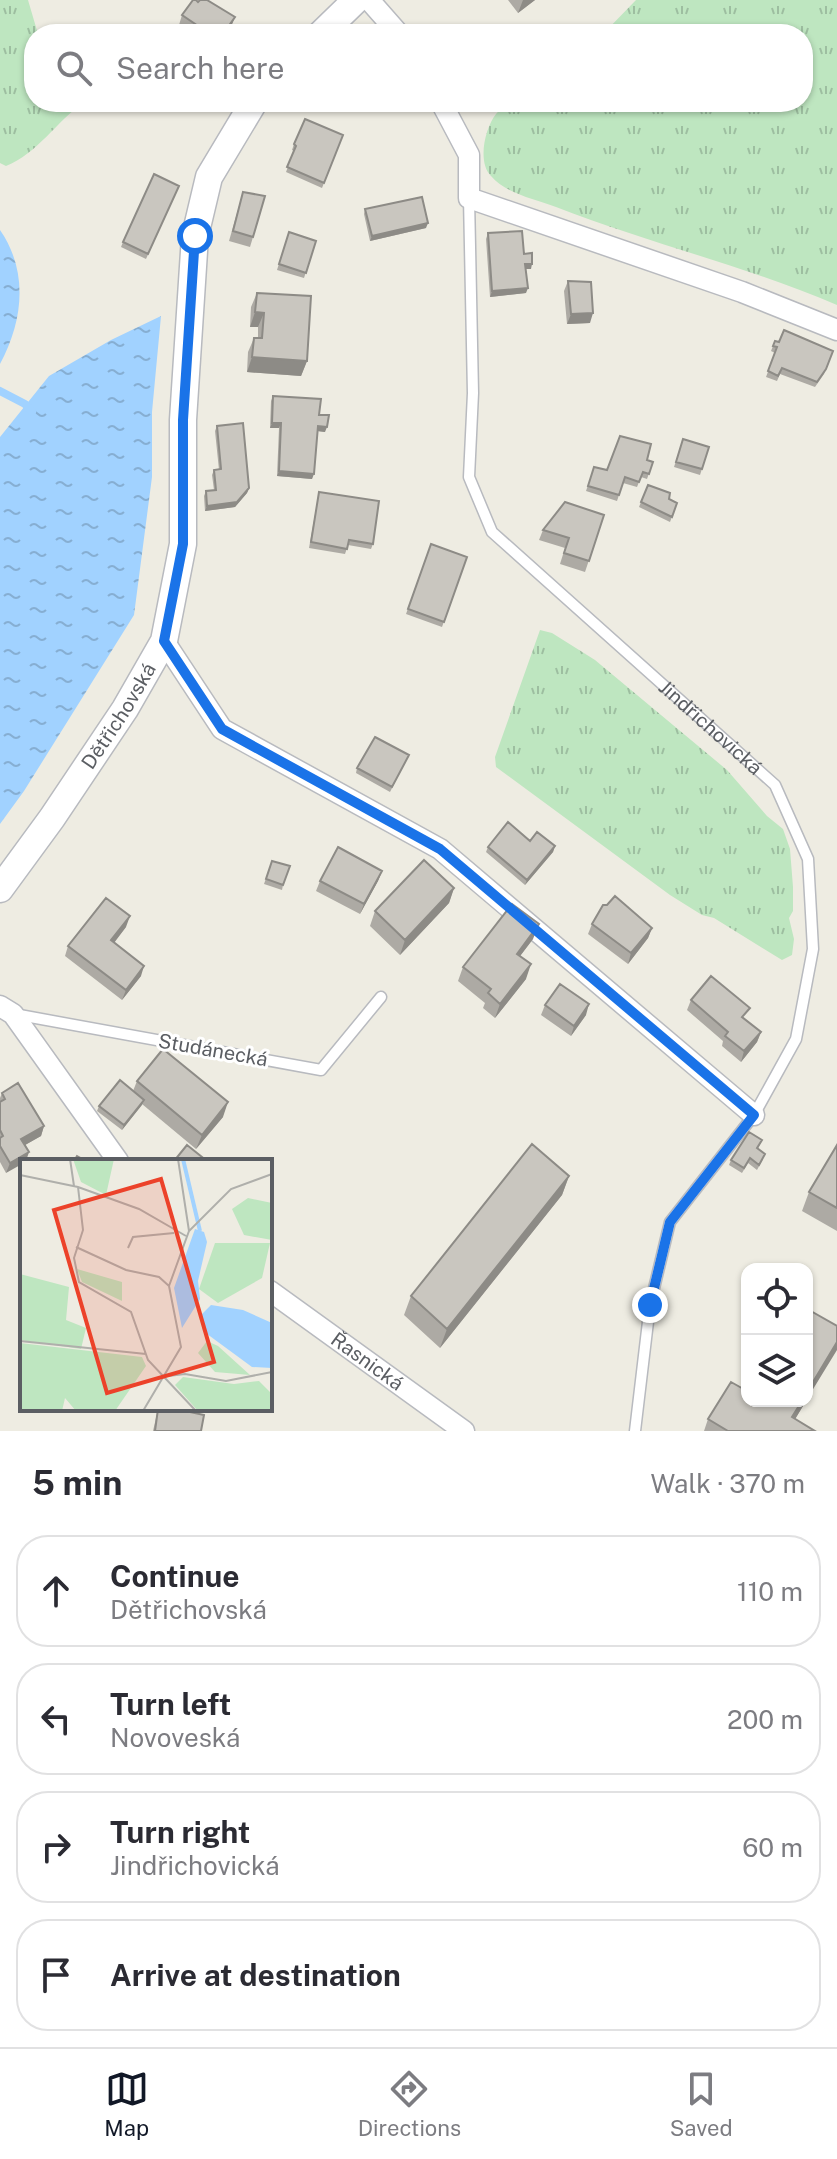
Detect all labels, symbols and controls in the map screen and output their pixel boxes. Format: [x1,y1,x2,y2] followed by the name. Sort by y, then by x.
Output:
[24,24,813,112] search box
[52,46,96,90] icon: search
[116,50,284,86] text: Search here
[177,218,213,254] route start
[76,659,161,773] street label: Dětřichovská
[654,675,767,780] street label: Jindřichovická
[156,1029,270,1071] street label: Studánecká
[20,1159,272,1411] inset map
[741,1263,813,1407] map controls
[741,1263,813,1335] button: locate
[632,1287,668,1323] route end
[326,1327,408,1395] street label: Řasnická
[741,1335,813,1407] button: layers
[32,1463,122,1503] text: 5 min
[650,1468,805,1499] text: Walk · 370 m
[110,1558,240,1594] text: Continue
[34,1569,78,1613] icon: ahead
[737,1576,803,1607] text: 110 m
[110,1594,267,1625] text: Dětřichovská
[110,1686,231,1722] text: Turn left
[34,1697,78,1741] icon: left
[727,1704,803,1735] text: 200 m
[110,1722,240,1753] text: Novoveská
[110,1814,250,1850] text: Turn right
[34,1825,78,1869] icon: right
[742,1832,803,1863] text: 60 m
[110,1850,280,1881] text: Jindřichovická
[34,1953,78,1997] icon: arrive
[110,1957,401,1993] text: Arrive at destination
[104,2067,149,2141] tab: Map
[358,2067,461,2141] tab: Directions
[670,2067,733,2141] tab: Saved

